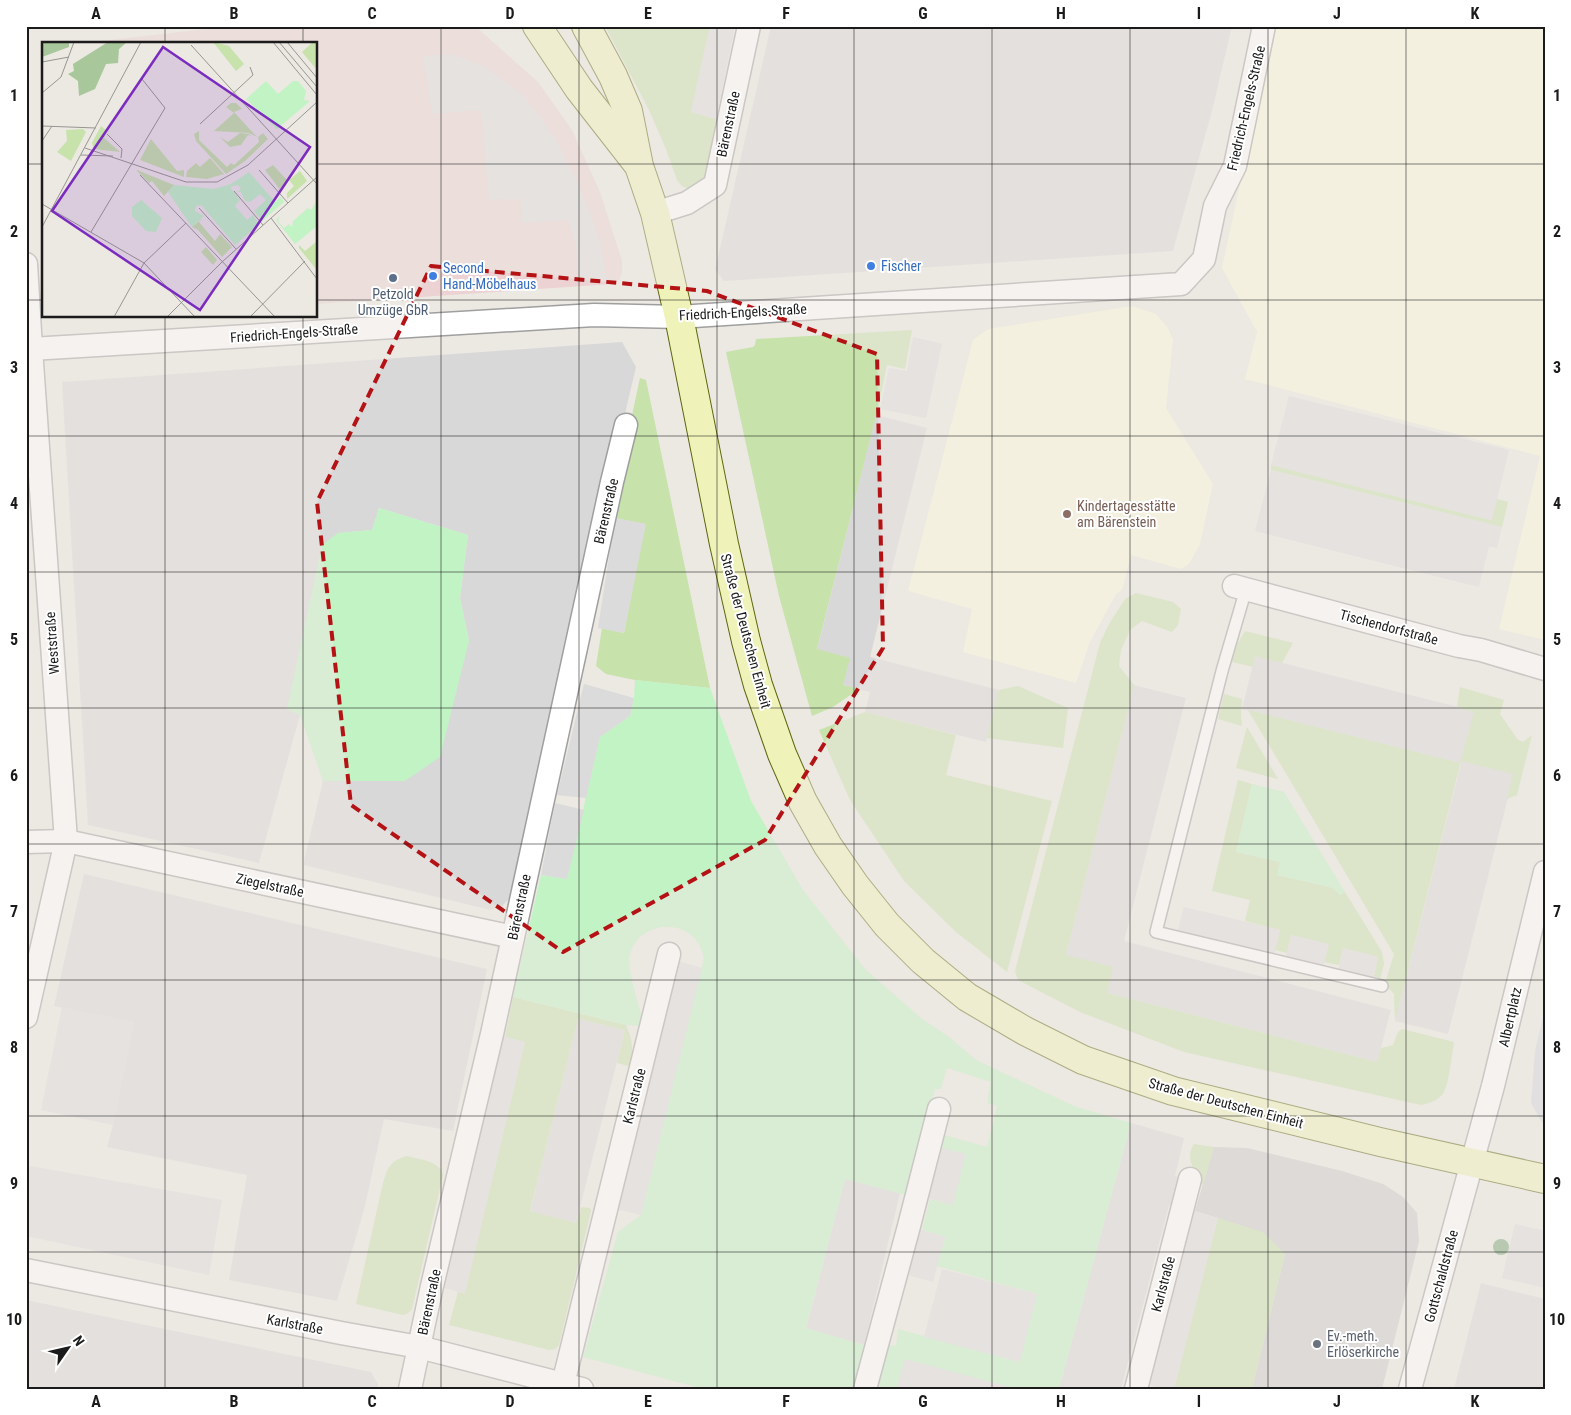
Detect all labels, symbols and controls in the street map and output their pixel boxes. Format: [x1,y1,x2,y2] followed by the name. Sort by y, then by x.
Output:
[91,4,101,23] text: A
[230,4,239,23] text: B
[367,4,377,23] text: C
[505,4,515,23] text: D
[644,4,652,23] text: E
[782,4,790,23] text: F
[918,4,928,23] text: G
[1056,4,1066,23] text: H
[1197,4,1201,23] text: I
[1333,4,1341,23] text: J
[1471,4,1480,23] text: K
[42,42,318,318] inset map
[1224,43,1268,172] street label: Friedrich-Engels-Straße
[10,86,18,105] text: 1
[1553,86,1561,105] text: 1
[713,89,743,158] street label: Bärenstraße
[10,222,18,241] text: 2
[1553,222,1561,241] text: 2
[881,258,921,274] place label: Fischer
[443,260,537,292] place label: Second Hand-Möbelhaus
[865,260,877,272] marker: Fischer
[427,270,439,282] marker: Second Hand-Möbelhaus
[387,272,399,284] marker: Petzold Umzüge GbR
[358,286,429,318] place label: Petzold Umzüge GbR
[679,301,808,323] street label: Friedrich-Engels-Straße
[230,321,359,345] street label: Friedrich-Engels-Straße
[10,358,18,377] text: 3
[1553,358,1561,377] text: 3
[591,476,621,545] street label: Bärenstraße
[10,494,18,513] text: 4
[1553,494,1561,513] text: 4
[1077,498,1176,530] place label: Kindertagesstätte am Bärenstein
[1061,508,1073,520] marker: Kindertagesstätte am Bärenstein
[718,552,774,710] street label: Straße der Deutschen Einheit
[1338,606,1440,648] street label: Tischendorfstraße
[42,611,62,675] street label: Weststraße
[10,630,18,649] text: 5
[1553,630,1561,649] text: 5
[10,766,18,785] text: 6
[1553,766,1561,785] text: 6
[235,870,306,900] street label: Ziegelstraße
[504,872,534,941] street label: Bärenstraße
[10,902,18,921] text: 7
[1553,902,1561,921] text: 7
[1495,986,1525,1048] street label: Albertplatz
[10,1038,18,1057] text: 8
[1553,1038,1561,1057] text: 8
[619,1066,649,1126] street label: Karlstraße
[1147,1075,1305,1131] street label: Straße der Deutschen Einheit
[10,1174,18,1193] text: 9
[1553,1174,1561,1193] text: 9
[1421,1228,1461,1324] street label: Gottschaldstraße
[1148,1254,1178,1314] street label: Karlstraße
[414,1267,444,1336] street label: Bärenstraße
[6,1310,22,1329] text: 10
[1549,1310,1565,1329] text: 10
[266,1311,325,1337] street label: Karlstraße
[42,1322,92,1372] north arrow
[1327,1328,1400,1360] place label: Ev.-meth. Erlöserkirche
[70,1333,88,1349] text: N
[1311,1338,1323,1350] marker: Ev.-meth. Erlöserkirche
[91,1392,101,1411] text: A
[230,1392,239,1411] text: B
[367,1392,377,1411] text: C
[505,1392,515,1411] text: D
[644,1392,652,1411] text: E
[782,1392,790,1411] text: F
[918,1392,928,1411] text: G
[1056,1392,1066,1411] text: H
[1197,1392,1201,1411] text: I
[1333,1392,1341,1411] text: J
[1471,1392,1480,1411] text: K

